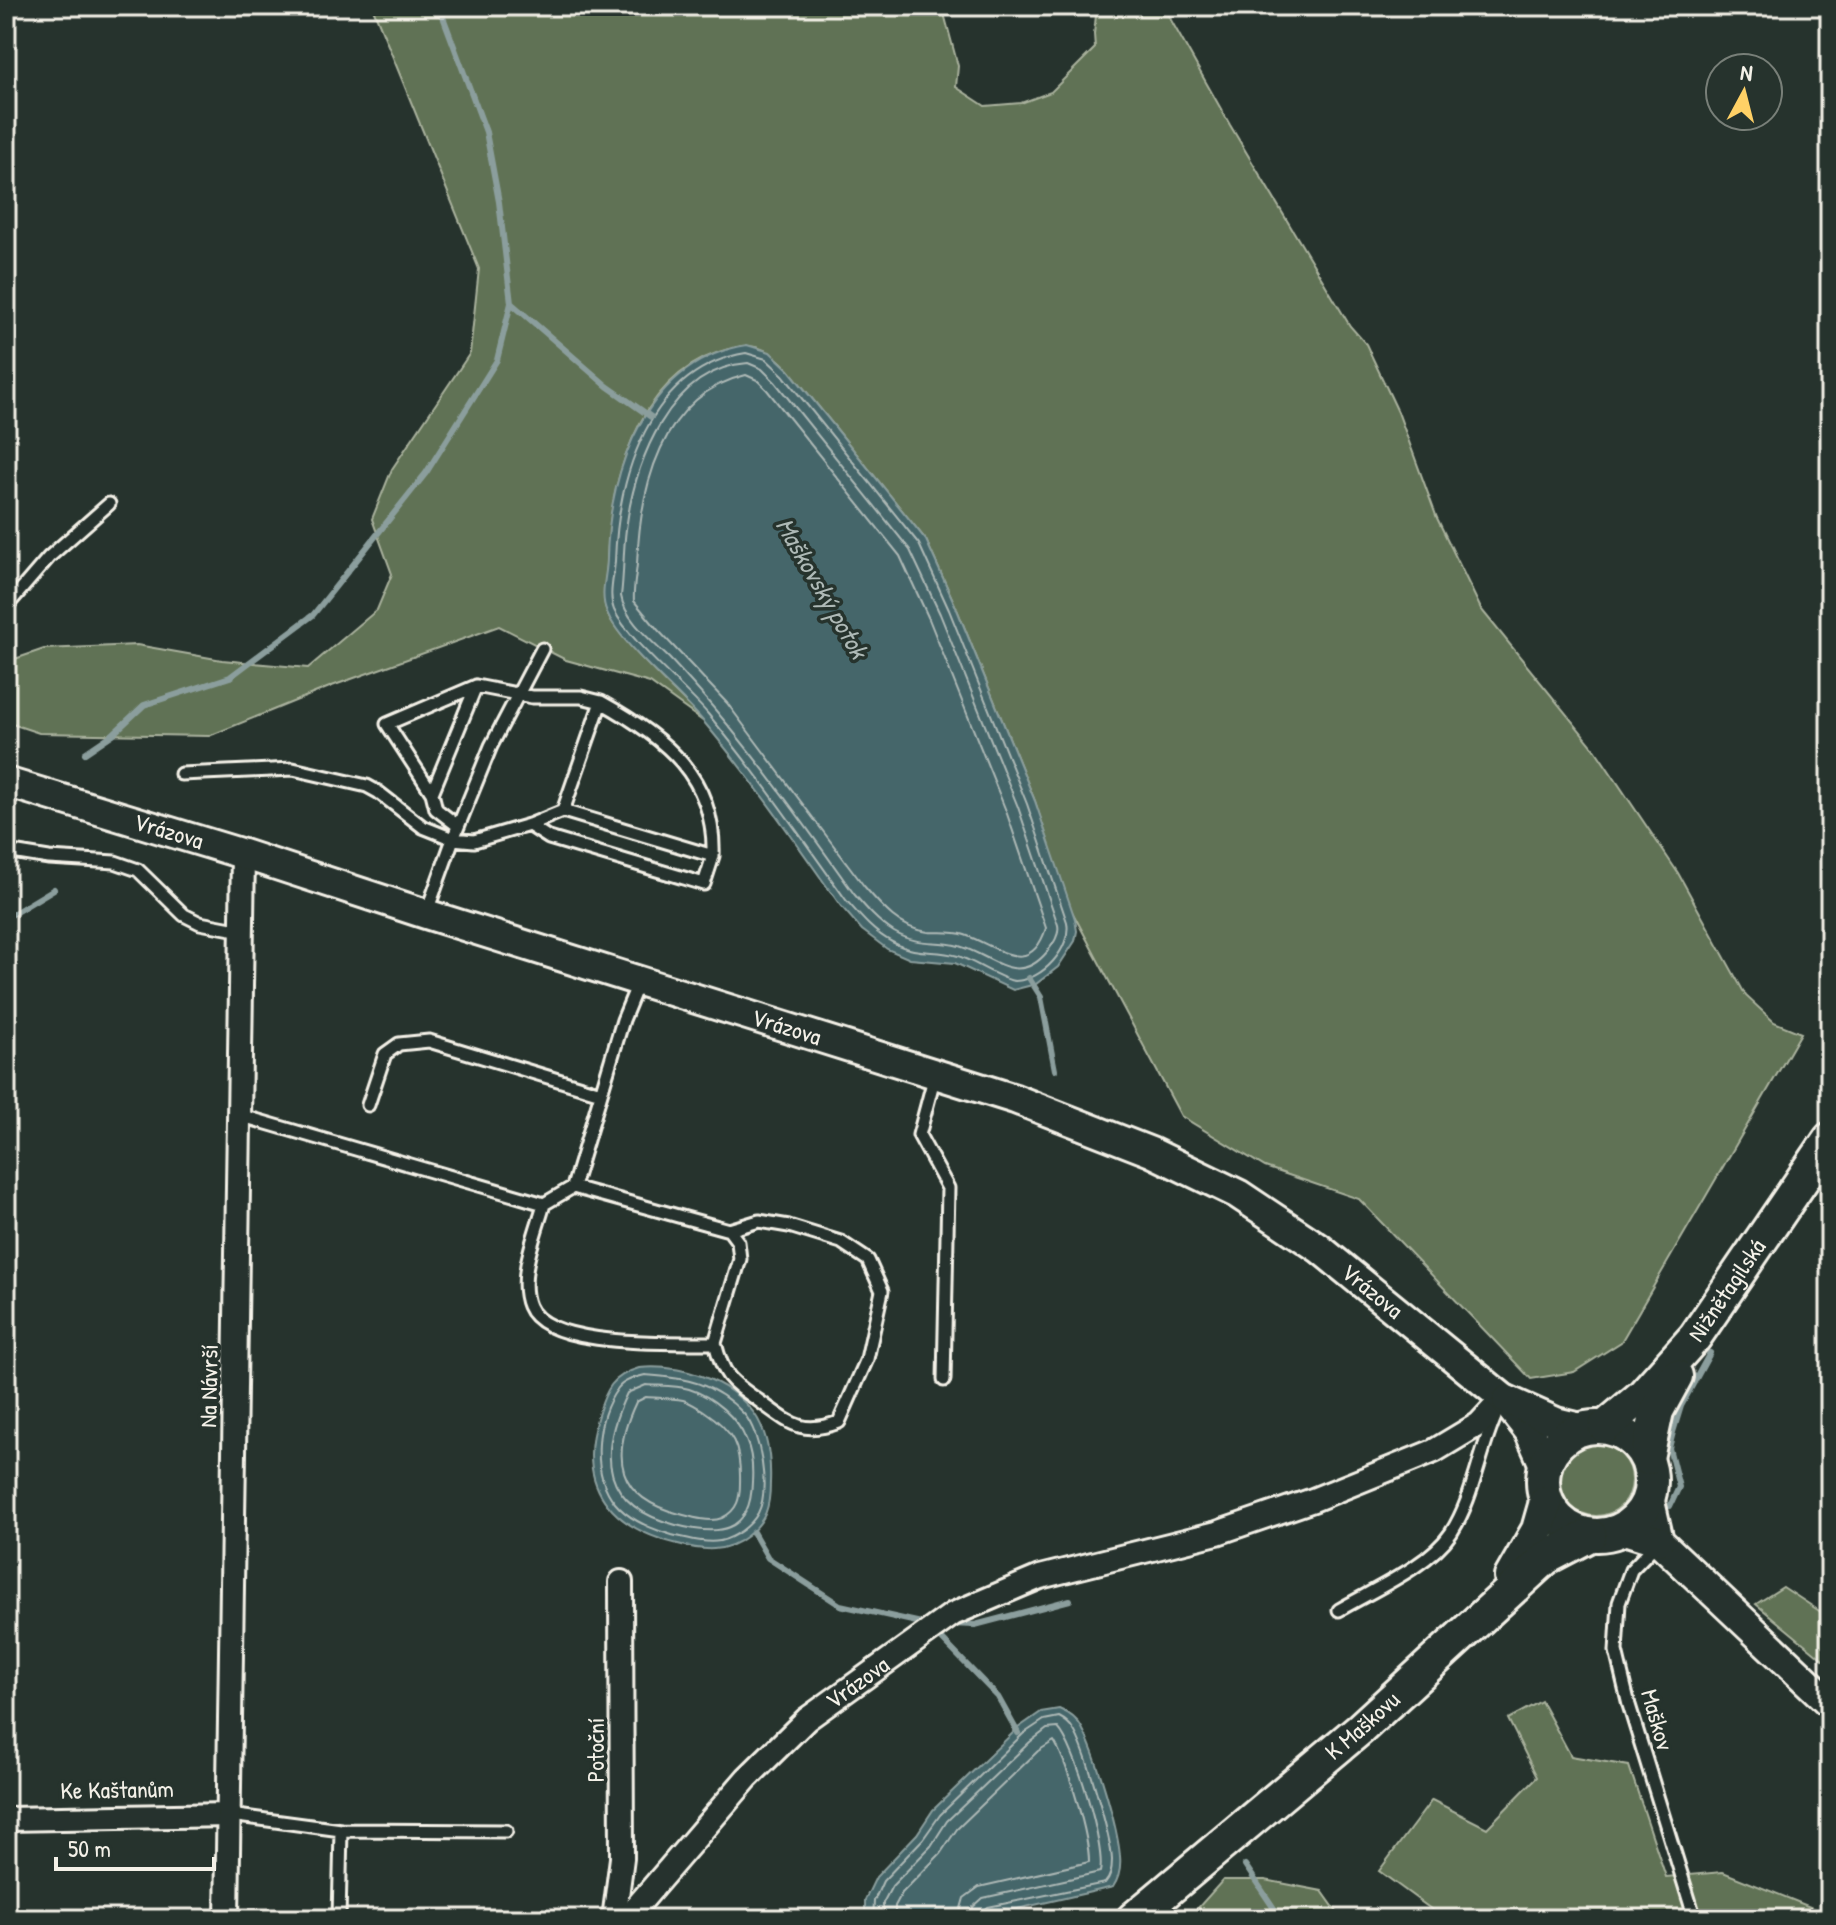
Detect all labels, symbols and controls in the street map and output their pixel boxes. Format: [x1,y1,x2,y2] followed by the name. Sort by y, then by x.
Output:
[1704,52,1784,132] north arrow
[1739,57,1754,88] text: N
[767,511,878,667] water label: Maškovský potok
[130,805,208,856] street label: Vrázova
[748,1000,825,1052] street label: Vrázova
[1680,1232,1772,1347] street label: Nižnětagilská
[1335,1256,1410,1325] street label: Vrázova
[191,1344,225,1428] street label: Na Návrší
[819,1648,895,1716] street label: Vrázova
[1318,1683,1406,1767] street label: K Maškovu
[1634,1685,1682,1754] street label: Maškov
[579,1718,611,1782] street label: Potoční
[60,1772,174,1806] street label: Ke Kaštanům
[56,1821,214,1871] scale bar
[68,1832,111,1864] text: 50 m

